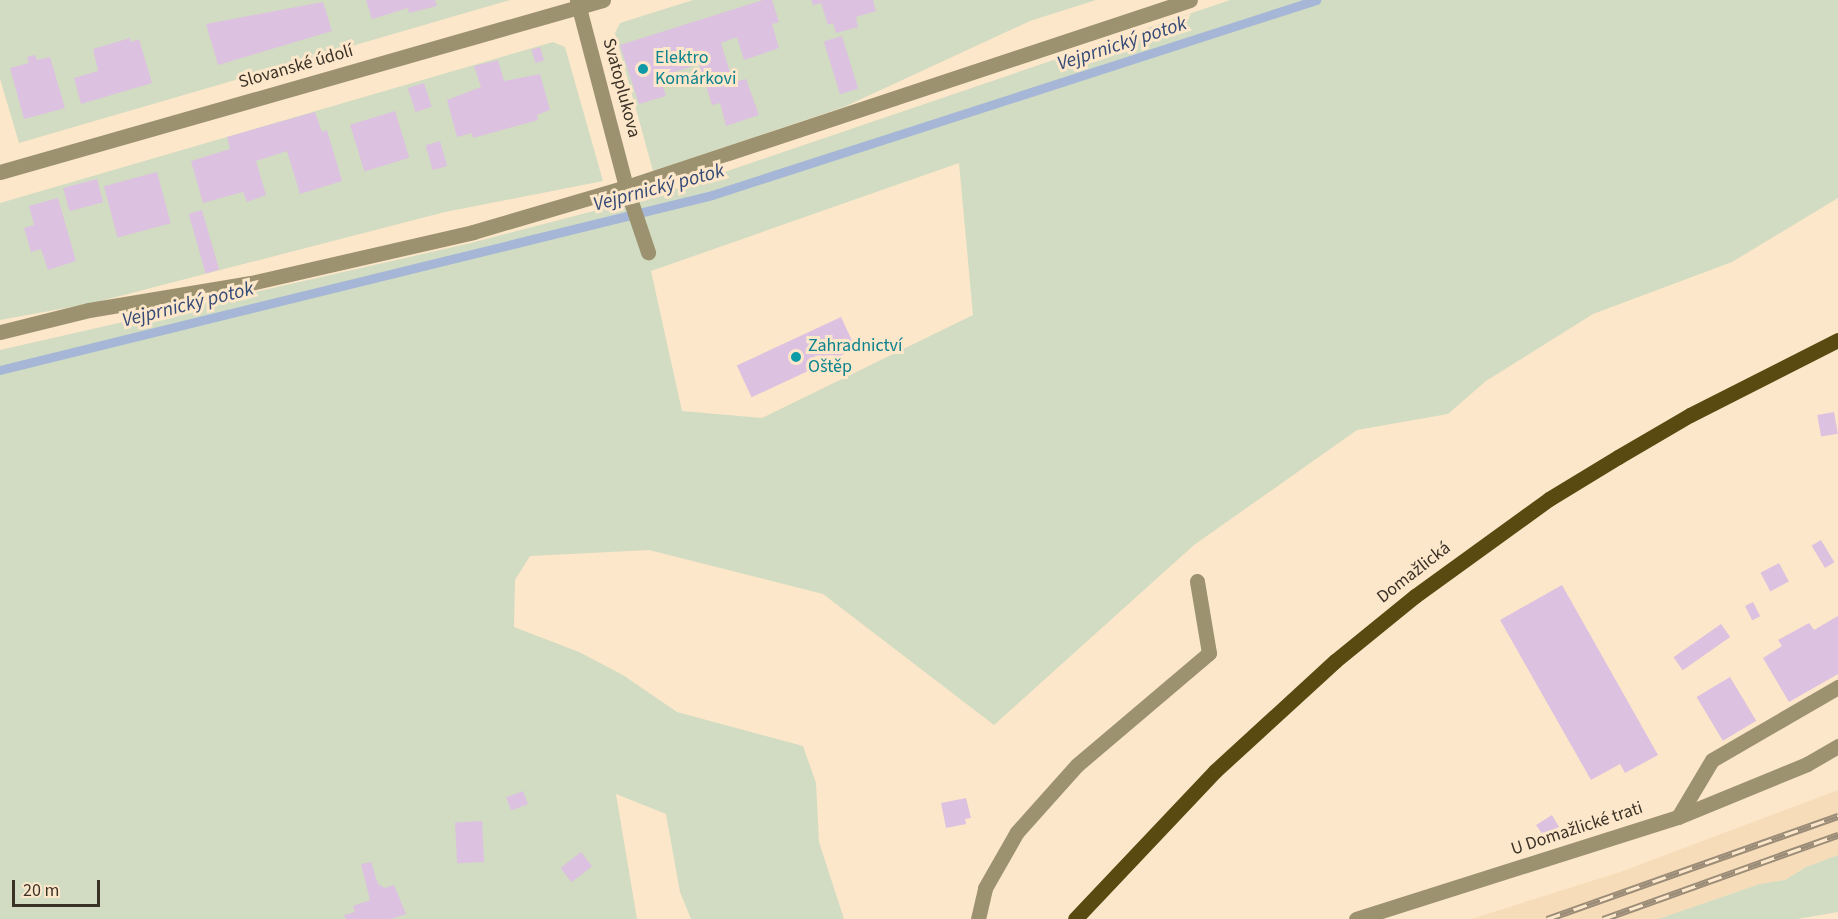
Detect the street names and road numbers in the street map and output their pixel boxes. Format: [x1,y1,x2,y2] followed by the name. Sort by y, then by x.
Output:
[597,36,645,140] street label: Svatoplukova
[236,40,356,94] street label: Slovanské údolí
[1373,538,1455,608] street label: Domažlická
[1508,798,1646,860] street label: U Domažlické trati

